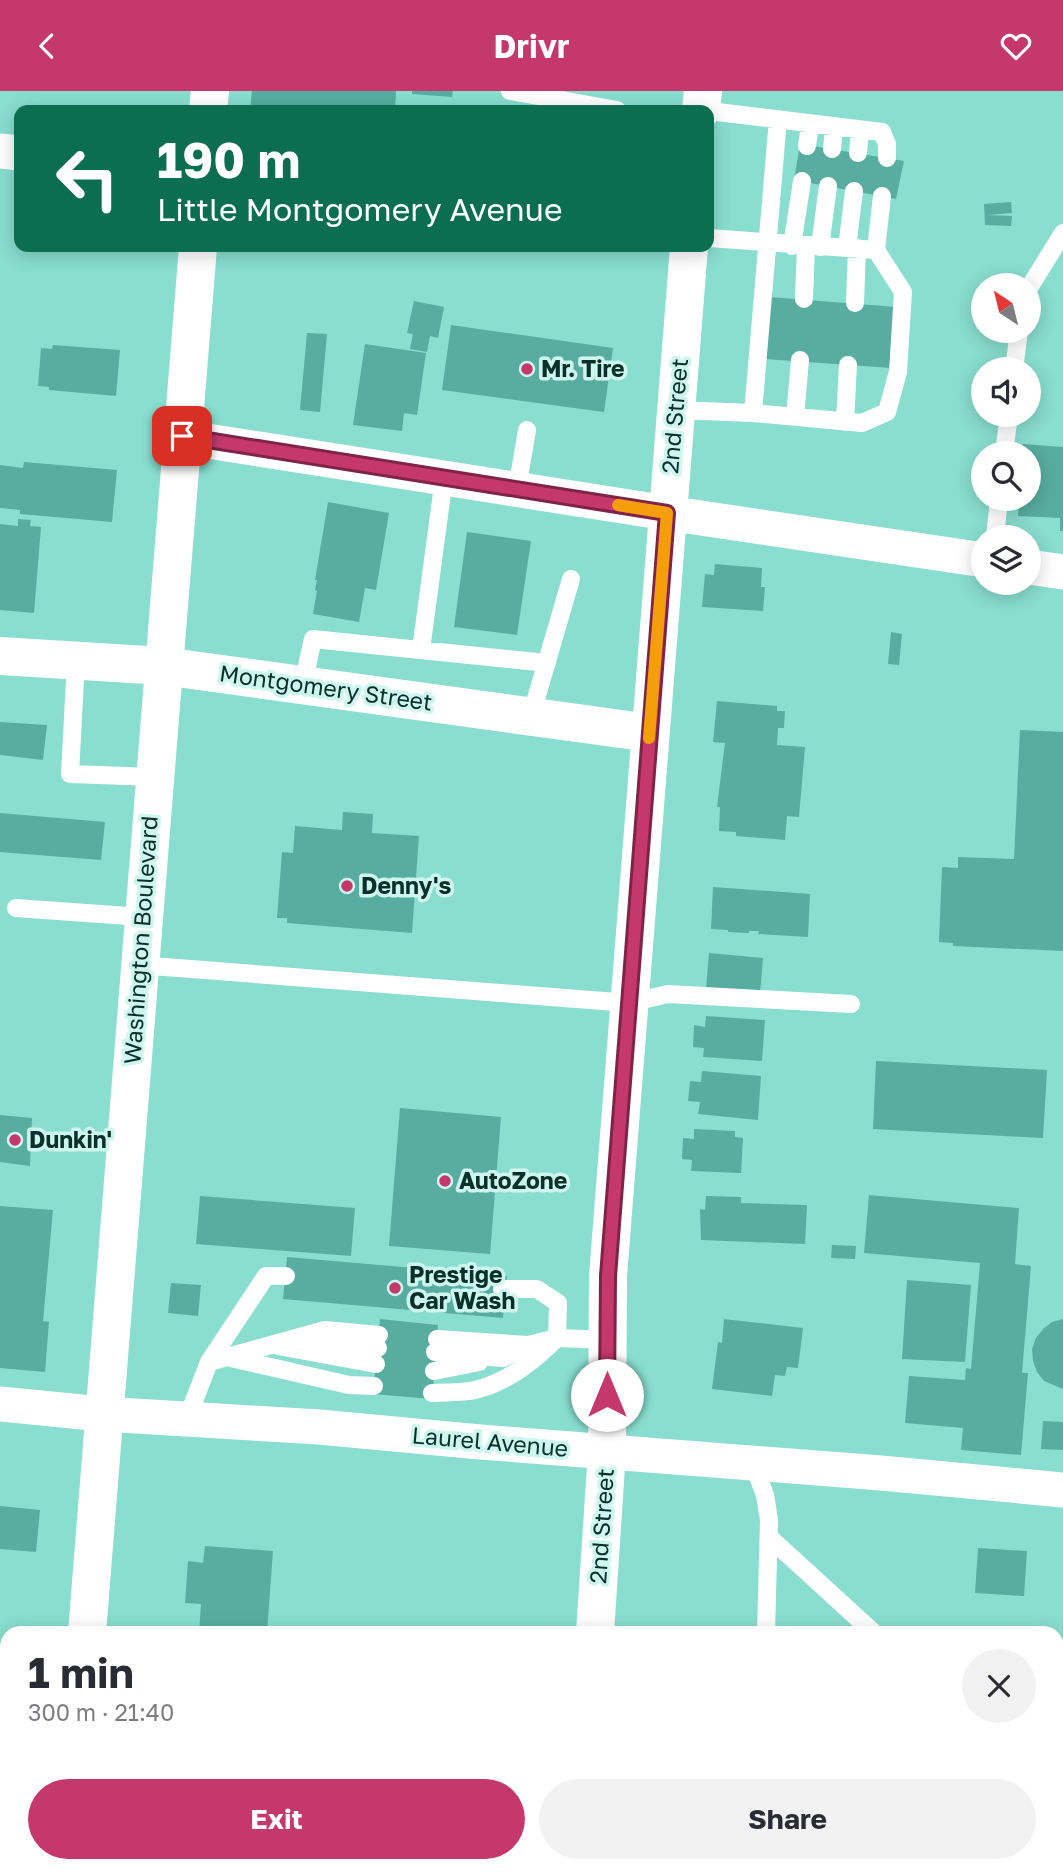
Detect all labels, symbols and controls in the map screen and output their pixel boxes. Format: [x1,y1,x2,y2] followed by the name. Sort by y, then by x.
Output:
[28,27,66,65] icon: back
[494,27,569,65] text: Drivr
[997,27,1035,65] icon: heart
[157,130,300,189] text: 190 m
[42,133,133,224] icon: left
[157,190,563,228] text: Little Montgomery Avenue
[971,273,1041,343] north arrow
[971,273,1041,595] map controls
[541,354,625,382] place label: Mr. Tire
[655,357,693,475] street label: 2nd Street
[971,357,1041,427] button: sound
[519,361,535,377] marker: Mr. Tire
[152,406,212,466] pin
[163,417,201,455] icon: arrive
[971,441,1041,511] button: search
[971,525,1041,595] button: layers
[218,658,434,716] street label: Montgomery Street
[117,815,163,1065] street label: Washington Boulevard
[361,871,452,899] place label: Denny's
[339,878,355,894] marker: Denny's
[29,1125,112,1153] place label: Dunkin'
[7,1132,23,1148] marker: Dunkin'
[459,1166,567,1194] place label: AutoZone
[437,1173,453,1189] marker: AutoZone
[409,1260,515,1314] place label: Prestige Car Wash
[387,1280,403,1296] marker: Prestige Car Wash
[570,1358,644,1432] position arrow
[411,1420,569,1462] street label: Laurel Avenue
[583,1467,619,1585] street label: 2nd Street
[28,1647,134,1697] text: 1 min
[962,1649,1036,1723] button: close
[28,1698,174,1726] text: 300 m · 21:40
[28,1779,525,1859] button: Exit
[539,1779,1036,1859] button: Share

